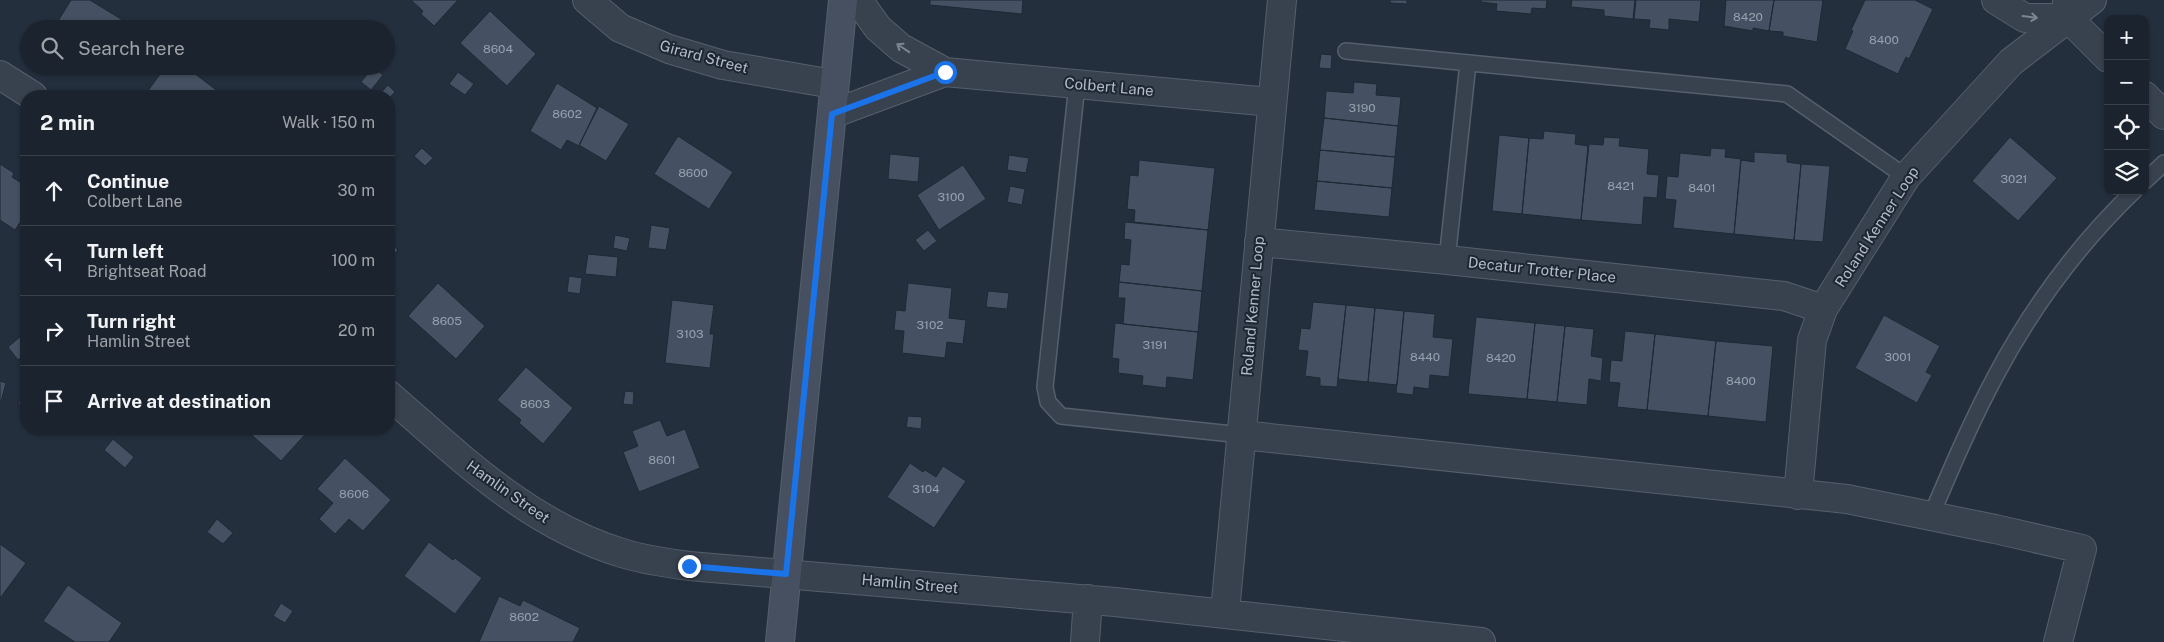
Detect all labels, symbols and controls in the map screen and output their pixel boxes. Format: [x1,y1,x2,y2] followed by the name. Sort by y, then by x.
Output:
[1733,10,1763,24] house number: 8420
[2021,12,2037,22] one-way arrow
[2104,15,2149,195] map controls
[2104,15,2149,60] button: +
[20,20,395,75] search box
[1869,33,1899,47] house number: 8400
[38,34,66,62] icon: search
[78,37,185,59] text: Search here
[658,37,750,77] street label: Girard Street
[483,42,513,56] house number: 8604
[896,43,910,53] one-way arrow
[2104,60,2149,105] button: −
[934,61,957,84] route start
[1064,74,1154,99] street label: Colbert Lane
[1348,101,1376,115] house number: 3190
[2104,105,2149,150] button: locate
[552,107,582,121] house number: 8602
[40,110,95,135] text: 2 min
[282,113,375,132] text: Walk · 150 m
[2104,150,2149,195] button: layers
[1831,163,1922,290] street label: Roland Kenner Loop
[678,166,708,180] house number: 8600
[87,170,169,192] text: Continue
[2001,172,2027,186] house number: 3021
[40,177,68,205] icon: ahead
[1607,179,1635,193] house number: 8421
[338,181,375,200] text: 30 m
[1688,181,1716,195] house number: 8401
[937,190,965,204] house number: 3100
[87,192,183,211] text: Colbert Lane
[1238,235,1267,377] street label: Roland Kenner Loop
[87,240,164,262] text: Turn left
[40,247,68,275] icon: left
[331,251,375,270] text: 100 m
[1467,253,1617,286] street label: Decatur Trotter Place
[87,262,207,281] text: Brightseat Road
[87,310,176,332] text: Turn right
[432,314,462,328] house number: 8605
[40,317,68,345] icon: right
[917,318,943,332] house number: 3102
[338,321,375,340] text: 20 m
[676,327,704,341] house number: 3103
[87,332,191,351] text: Hamlin Street
[1143,338,1167,352] house number: 3191
[1410,350,1440,364] house number: 8440
[1885,350,1911,364] house number: 3001
[1486,351,1516,365] house number: 8420
[1726,374,1756,388] house number: 8400
[40,387,68,415] icon: arrive
[87,390,271,412] text: Arrive at destination
[520,397,550,411] house number: 8603
[648,453,676,467] house number: 8601
[464,457,553,526] street label: Hamlin Street
[912,482,940,496] house number: 3104
[339,487,369,501] house number: 8606
[678,555,701,578] route end
[861,571,959,596] street label: Hamlin Street
[509,610,539,624] house number: 8602

